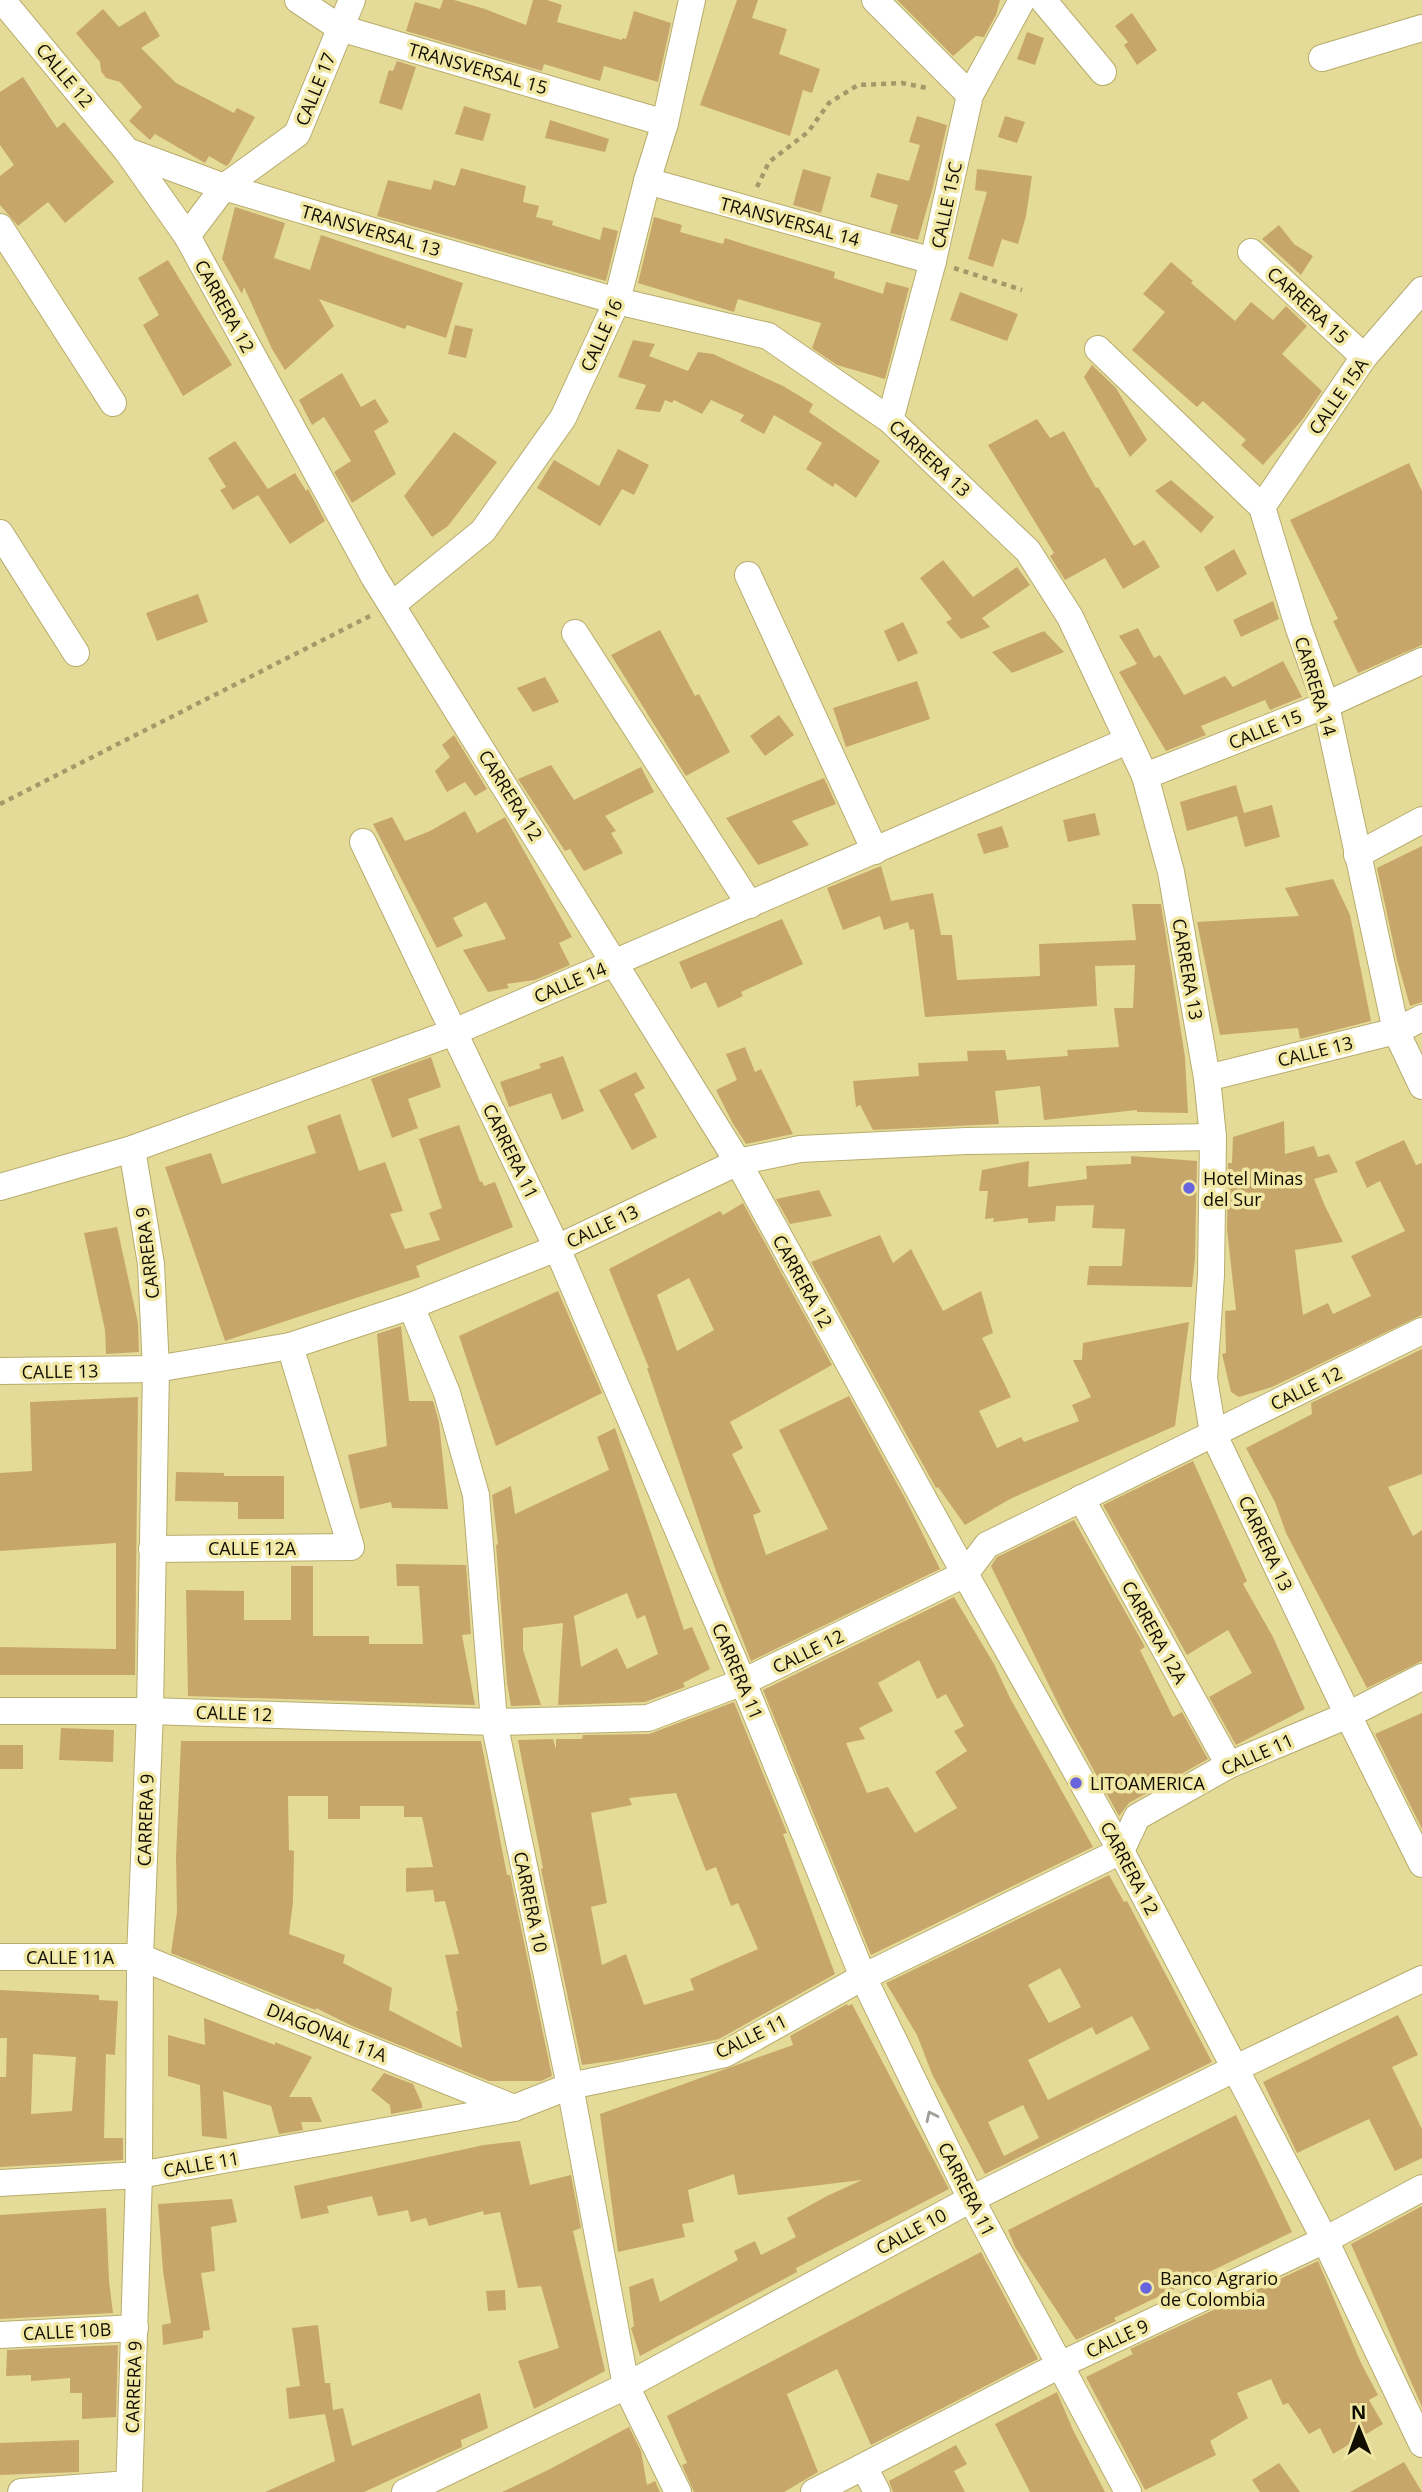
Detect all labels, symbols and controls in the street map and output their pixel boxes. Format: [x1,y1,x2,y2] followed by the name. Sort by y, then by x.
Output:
[406,37,550,99] street label: TRANSVERSAL 15
[31,38,99,112] street label: CALLE 12
[289,49,341,129] street label: CALLE 17
[925,159,967,251] street label: CALLE 15C
[718,191,862,251] street label: TRANSVERSAL 14
[299,199,443,261] street label: TRANSVERSAL 13
[190,255,260,357] street label: CARRERA 12
[1262,261,1354,349] street label: CARRERA 15
[574,295,628,375] street label: CALLE 16
[1303,353,1373,439] street label: CALLE 15A
[884,414,976,502] street label: CARRERA 13
[1290,633,1342,739] street label: CARRERA 14
[1225,703,1305,755] street label: CALLE 15
[474,745,548,845] street label: CARRERA 12
[1167,916,1209,1022] street label: CARRERA 13
[530,956,610,1008] street label: CALLE 14
[1275,1030,1355,1072] street label: CALLE 13
[478,1100,544,1202] street label: CARRERA 11
[1203,1166,1303,1211] place label: Hotel Minas del Sur
[1181,1180,1197,1196] marker: Hotel Minas del Sur
[562,1199,642,1253] street label: CALLE 13
[129,1206,165,1300] street label: CARRERA 9
[768,1230,838,1332] street label: CARRERA 12
[21,1358,99,1384] street label: CALLE 13
[1266,1360,1346,1416] street label: CALLE 12
[1233,1491,1299,1595] street label: CARRERA 13
[208,1536,297,1560] street label: CALLE 12A
[1117,1576,1193,1688] street label: CARRERA 12A
[707,1619,769,1723] street label: CARRERA 11
[768,1623,848,1679] street label: CALLE 12
[195,1700,273,1726] street label: CALLE 12
[1217,1727,1297,1781] street label: CALLE 11
[1090,1771,1205,1795] place label: LITOAMERICA
[131,1773,159,1867] street label: CARRERA 9
[1068,1775,1084,1791] marker: LITOAMERICA
[1095,1817,1165,1919] street label: CARRERA 12
[509,1849,553,1955] street label: CARRERA 10
[26,1945,115,1969] street label: CALLE 11A
[263,1997,391,2067] street label: DIAGONAL 11A
[711,2008,791,2064] street label: CALLE 11
[925,2111,939,2123] one-way arrow
[933,2138,1001,2240] street label: CARRERA 11
[161,2146,241,2182] street label: CALLE 11
[871,2202,951,2260] street label: CALLE 10
[1160,2266,1278,2311] place label: Banco Agrario de Colombia
[1138,2280,1154,2296] marker: Banco Agrario de Colombia
[1082,2313,1152,2363] street label: CALLE 9
[22,2317,112,2345] street label: CALLE 10B
[119,2340,147,2434] street label: CARRERA 9
[1324,2394,1394,2464] north arrow
[1351,2399,1367,2425] text: N

